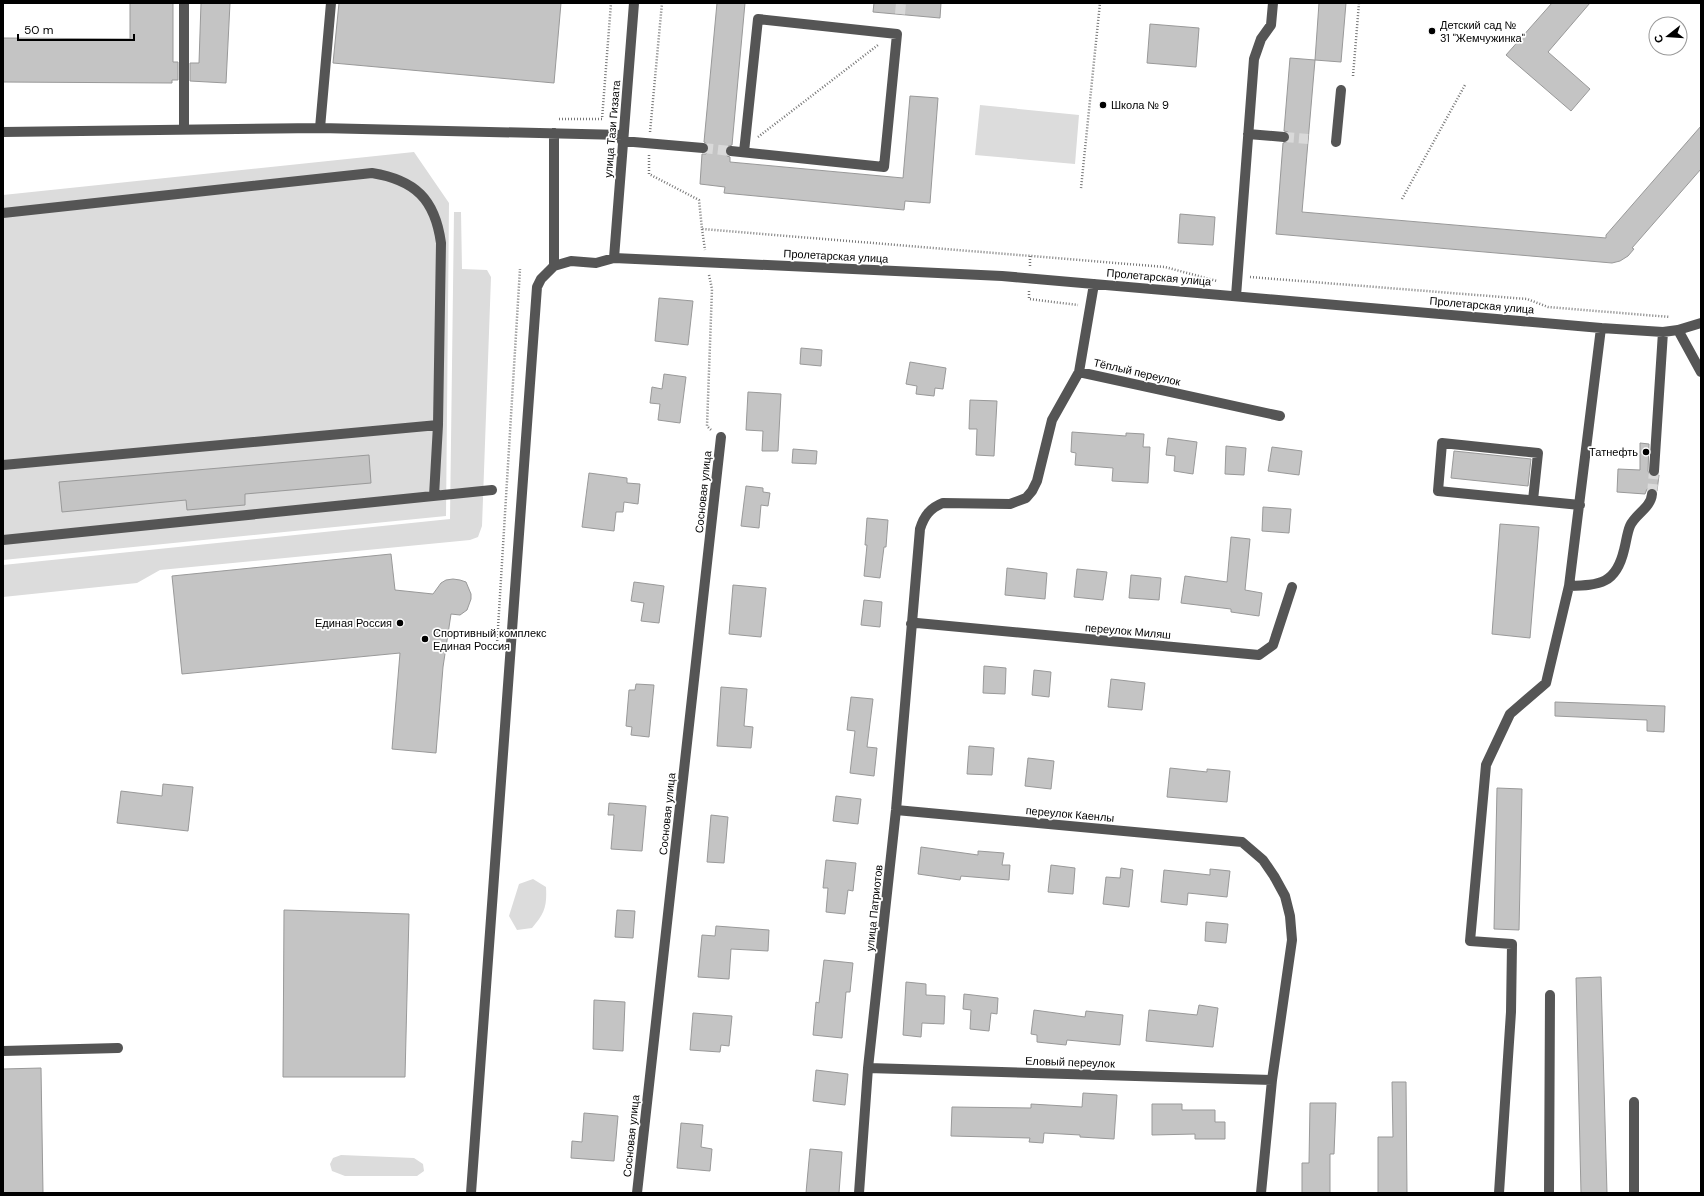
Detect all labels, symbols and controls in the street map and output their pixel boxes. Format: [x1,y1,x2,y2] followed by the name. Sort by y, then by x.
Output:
[18,16,134,42] scale bar
[1648,16,1688,56] north arrow
[1440,18,1525,45] place label: Детский сад № 31 "Жемчужинка"
[24,22,53,38] text: 50 m
[1427,26,1437,36] marker: Детский сад № 31 "Жемчужинка"
[1651,33,1666,45] text: С
[601,79,623,178] street label: улица Тази Гиззата
[1111,98,1169,112] place label: Школа № 9
[1098,100,1108,110] marker: Школа № 9
[783,246,890,266] street label: Пролетарская улица
[1106,265,1213,289] street label: Пролетарская улица
[1429,293,1536,317] street label: Пролетарская улица
[1092,355,1182,389] street label: Тёплый переулок
[1589,445,1638,459] place label: Татнефть
[1641,447,1651,457] marker: Татнефть
[692,449,714,534] street label: Сосновая улица
[315,616,392,630] place label: Единая Россия
[395,618,405,628] marker: Единая Россия
[1084,620,1172,642] street label: переулок Миляш
[433,626,547,653] place label: Спортивный комплекс Единая Россия
[420,634,430,644] marker: Спортивный комплекс Единая Россия
[656,771,678,856] street label: Сосновая улица
[1025,803,1115,825] street label: переулок Каенлы
[862,864,886,952] street label: улица Патриотов
[1025,1053,1115,1071] street label: Еловый переулок
[620,1093,642,1178] street label: Сосновая улица

